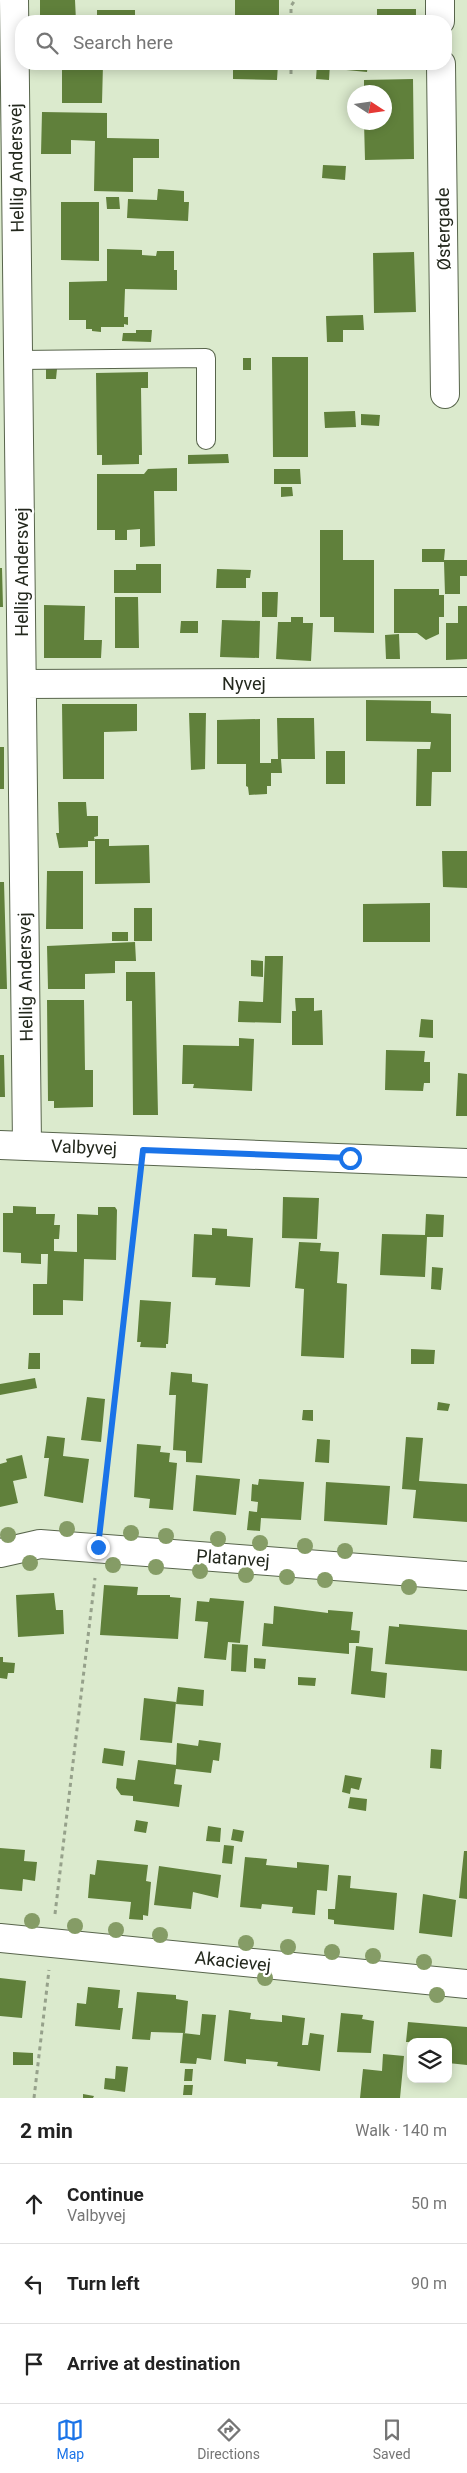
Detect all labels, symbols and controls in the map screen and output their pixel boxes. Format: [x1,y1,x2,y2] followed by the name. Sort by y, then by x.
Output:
[15,15,452,70] search box
[33,29,61,57] icon: search
[73,31,173,54] text: Search here
[347,85,392,130] north arrow
[4,103,28,233] street label: Hellig Andersvej
[432,188,454,270] street label: Østergade
[11,507,32,637] street label: Hellig Andersvej
[222,673,266,694] street label: Nyvej
[13,912,37,1042] street label: Hellig Andersvej
[51,1135,117,1159] street label: Valbyvej
[339,1147,362,1170] route start
[87,1536,110,1559] route end
[196,1545,270,1571] street label: Platanvej
[194,1947,272,1975] street label: Akacievej
[407,2038,452,2083] map controls
[407,2038,452,2083] button: layers
[20,2119,73,2143] text: 2 min
[355,2121,447,2140] text: Walk · 140 m
[67,2183,144,2206] text: Continue
[20,2190,48,2218] icon: ahead
[411,2194,447,2213] text: 50 m
[67,2206,126,2225] text: Valbyvej
[20,2270,48,2298] icon: left
[67,2272,140,2295] text: Turn left
[411,2274,447,2293] text: 90 m
[20,2350,48,2378] icon: arrive
[67,2352,240,2375] text: Arrive at destination
[56,2416,84,2462] tab: Map
[197,2416,260,2462] tab: Directions
[373,2416,411,2462] tab: Saved

